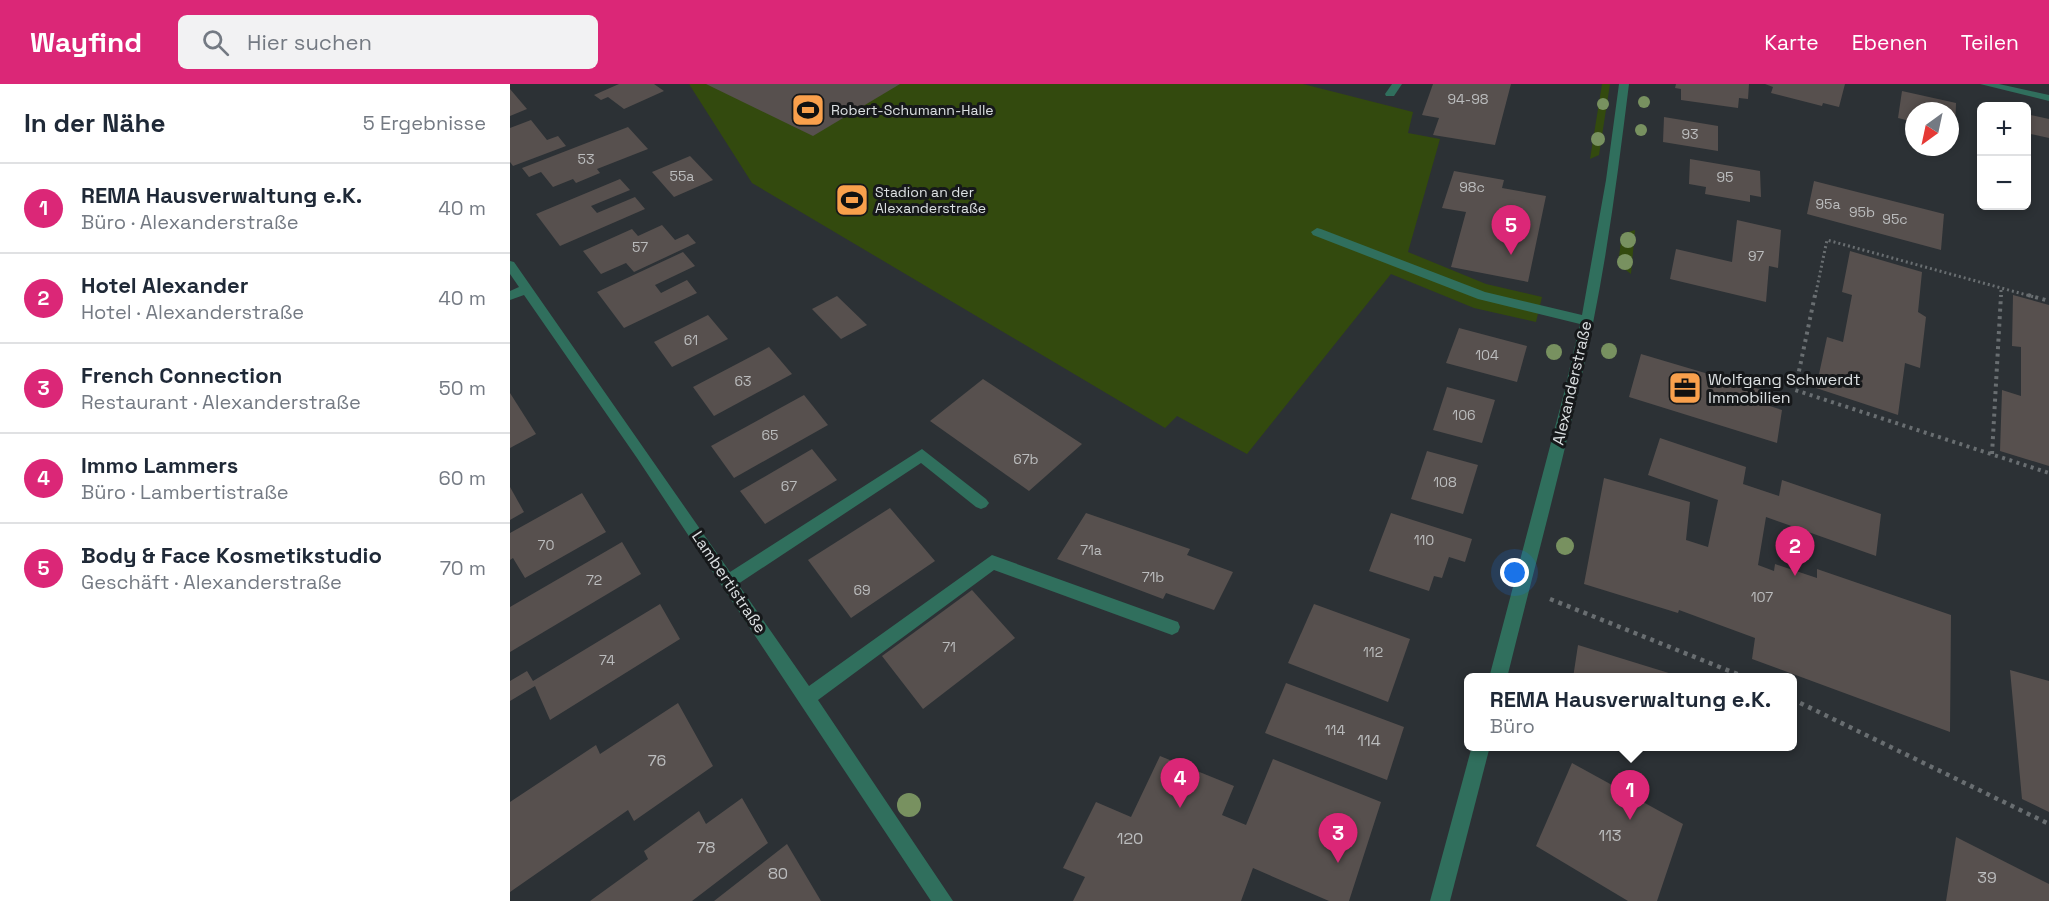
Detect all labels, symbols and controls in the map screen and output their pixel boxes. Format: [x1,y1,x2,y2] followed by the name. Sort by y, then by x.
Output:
[178,15,598,69] search box
[30,24,142,60] text: Wayfind
[199,26,232,59] icon: search
[247,28,372,56] text: Hier suchen
[1764,29,1819,56] text: Karte
[1852,29,1928,56] text: Ebenen
[1961,29,2019,56] text: Teilen
[1448,90,1489,108] house number: 94-98
[790,92,826,128] sports icon: Robert-Schumann-Halle
[831,101,994,119] place label: Robert-Schumann-Halle
[1905,102,1959,156] north arrow
[1977,102,2031,210] map controls
[1977,102,2031,156] button: +
[24,106,165,140] text: In der Nähe
[363,110,486,136] text: 5 Ergebnisse
[1681,125,1699,143] house number: 93
[578,150,594,168] house number: 53
[1977,156,2031,210] button: −
[670,167,694,185] house number: 55a
[1717,168,1733,186] house number: 95
[1459,178,1485,196] house number: 98c
[81,181,362,209] text: REMA Hausverwaltung e.K.
[834,182,870,218] sports icon: Stadion an der Alexanderstraße
[875,183,986,217] place label: Stadion an der Alexanderstraße
[39,195,48,221] text: 1
[438,195,486,221] text: 40 m
[1815,195,1841,213] house number: 95a
[1849,203,1875,221] house number: 95b
[1492,206,1530,255] pin: 5
[81,209,299,235] text: Büro · Alexanderstraße
[1882,210,1908,228] house number: 95c
[632,238,648,256] house number: 57
[1748,247,1764,265] house number: 97
[81,271,248,299] text: Hotel Alexander
[38,285,49,311] text: 2
[438,285,486,311] text: 40 m
[81,299,304,325] text: Hotel · Alexanderstraße
[1547,319,1597,447] street label: Alexanderstraße
[684,331,698,349] house number: 61
[1475,346,1499,364] house number: 104
[81,361,282,389] text: French Connection
[1708,369,1861,408] place label: Wolfgang Schwerdt Immobilien
[1667,370,1703,406] office icon: Wolfgang Schwerdt Immobilien
[734,372,752,390] house number: 63
[37,375,50,401] text: 3
[439,375,486,401] text: 50 m
[81,389,361,415] text: Restaurant · Alexanderstraße
[1452,406,1476,424] house number: 106
[762,426,778,444] house number: 65
[1013,450,1039,468] house number: 67b
[81,451,238,479] text: Immo Lammers
[37,465,50,491] text: 4
[439,465,486,491] text: 60 m
[1433,473,1457,491] house number: 108
[781,477,797,495] house number: 67
[81,479,289,505] text: Büro · Lambertistraße
[1776,526,1814,576] pin: 2
[687,527,771,637] street label: Lambertistraße
[1414,531,1434,549] house number: 110
[538,536,554,554] house number: 70
[81,541,382,569] text: Body & Face Kosmetikstudio
[1080,541,1102,559] house number: 71a
[38,555,50,581] text: 5
[440,555,486,581] text: 70 m
[1500,558,1529,587] your location
[1142,568,1164,586] house number: 71b
[81,569,342,595] text: Geschäft · Alexanderstraße
[586,571,602,589] house number: 72
[853,581,871,599] house number: 69
[1751,588,1773,606] house number: 107
[942,638,956,656] house number: 71
[1363,643,1383,661] house number: 112
[599,651,615,669] house number: 74
[1464,673,1797,751] popup
[1490,685,1771,713] text: REMA Hausverwaltung e.K.
[1490,713,1535,739] text: Büro
[1325,721,1345,739] house number: 114
[1357,730,1381,751] house number: 114
[648,750,666,771] house number: 76
[1160,758,1200,808] pin: 4
[1610,770,1650,820] pin: 1
[1318,814,1358,863] pin: 3
[1598,825,1622,846] house number: 113
[1117,828,1143,849] house number: 120
[697,837,716,858] house number: 78
[768,863,788,884] house number: 80
[1977,867,1997,888] house number: 39

